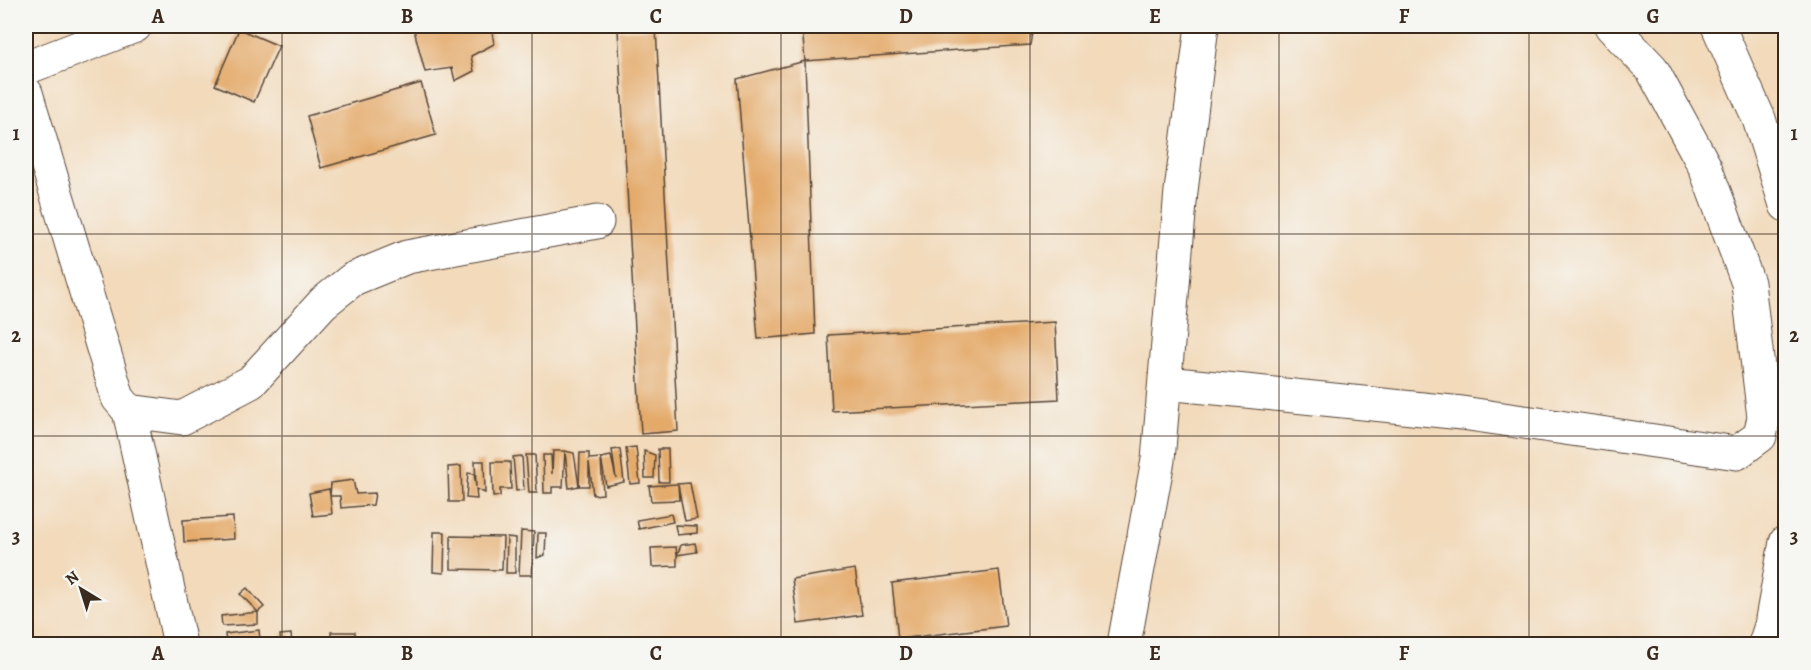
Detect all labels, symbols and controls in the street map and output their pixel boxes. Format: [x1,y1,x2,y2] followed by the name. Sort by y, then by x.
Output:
[151,3,165,30] text: A
[401,3,413,30] text: B
[650,3,662,30] text: C
[899,3,913,30] text: D
[1149,3,1161,30] text: E
[1399,3,1410,30] text: F
[1646,3,1660,30] text: G
[12,120,20,147] text: 1
[1790,120,1798,147] text: 1
[11,322,21,349] text: 2
[1789,322,1799,349] text: 2
[12,523,20,550] text: 3
[1790,523,1798,550] text: 3
[51,559,111,619] north arrow
[61,565,84,590] text: N
[151,640,165,667] text: A
[401,640,413,667] text: B
[650,640,662,667] text: C
[899,640,913,667] text: D
[1149,640,1161,667] text: E
[1399,640,1410,667] text: F
[1646,640,1660,667] text: G

